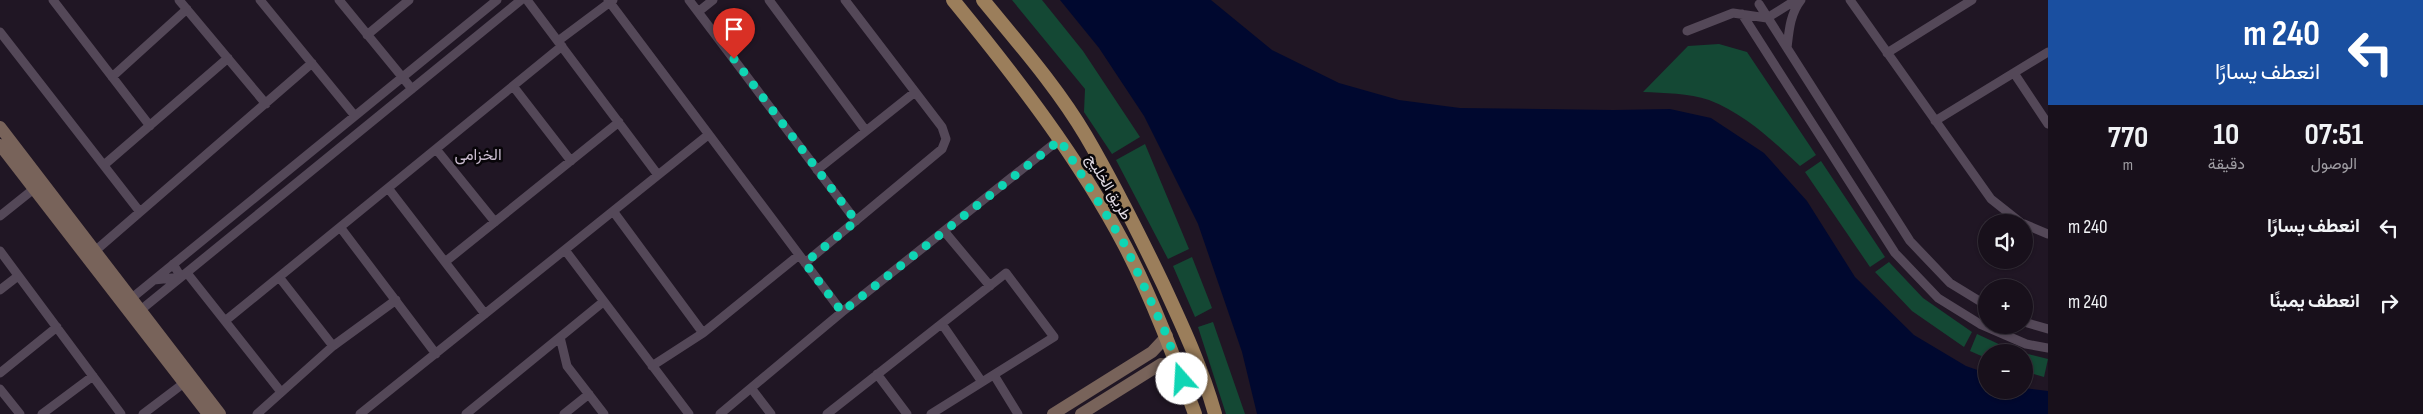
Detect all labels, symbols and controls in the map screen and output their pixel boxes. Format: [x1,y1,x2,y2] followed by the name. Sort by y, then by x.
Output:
[713,8,755,59] pin
[2243,13,2320,56] text: 240 m
[720,15,748,43] icon: arrive
[2338,20,2403,85] icon: left
[2215,59,2320,86] text: انعطف يسارًا
[2213,117,2239,153] text: 10
[2305,117,2363,153] text: 07:51
[2108,120,2148,156] text: 770
[454,146,502,165] district label: الخزامى
[1081,151,1136,224] street label: طريق الخليج
[2208,155,2245,174] text: دقيقة
[2311,155,2357,174] text: الوصول
[2123,156,2133,175] text: m
[1978,214,2033,399] map controls
[1978,214,2033,269] button: sound
[2375,214,2403,242] icon: left
[2267,215,2360,238] text: انعطف يسارًا
[2068,216,2107,239] text: 240 m
[1978,279,2033,334] button: +
[2375,289,2403,317] icon: right
[2269,290,2360,313] text: انعطف يمينًا
[2068,291,2107,314] text: 240 m
[1978,344,2033,399] button: −
[1155,352,1207,404] position arrow

